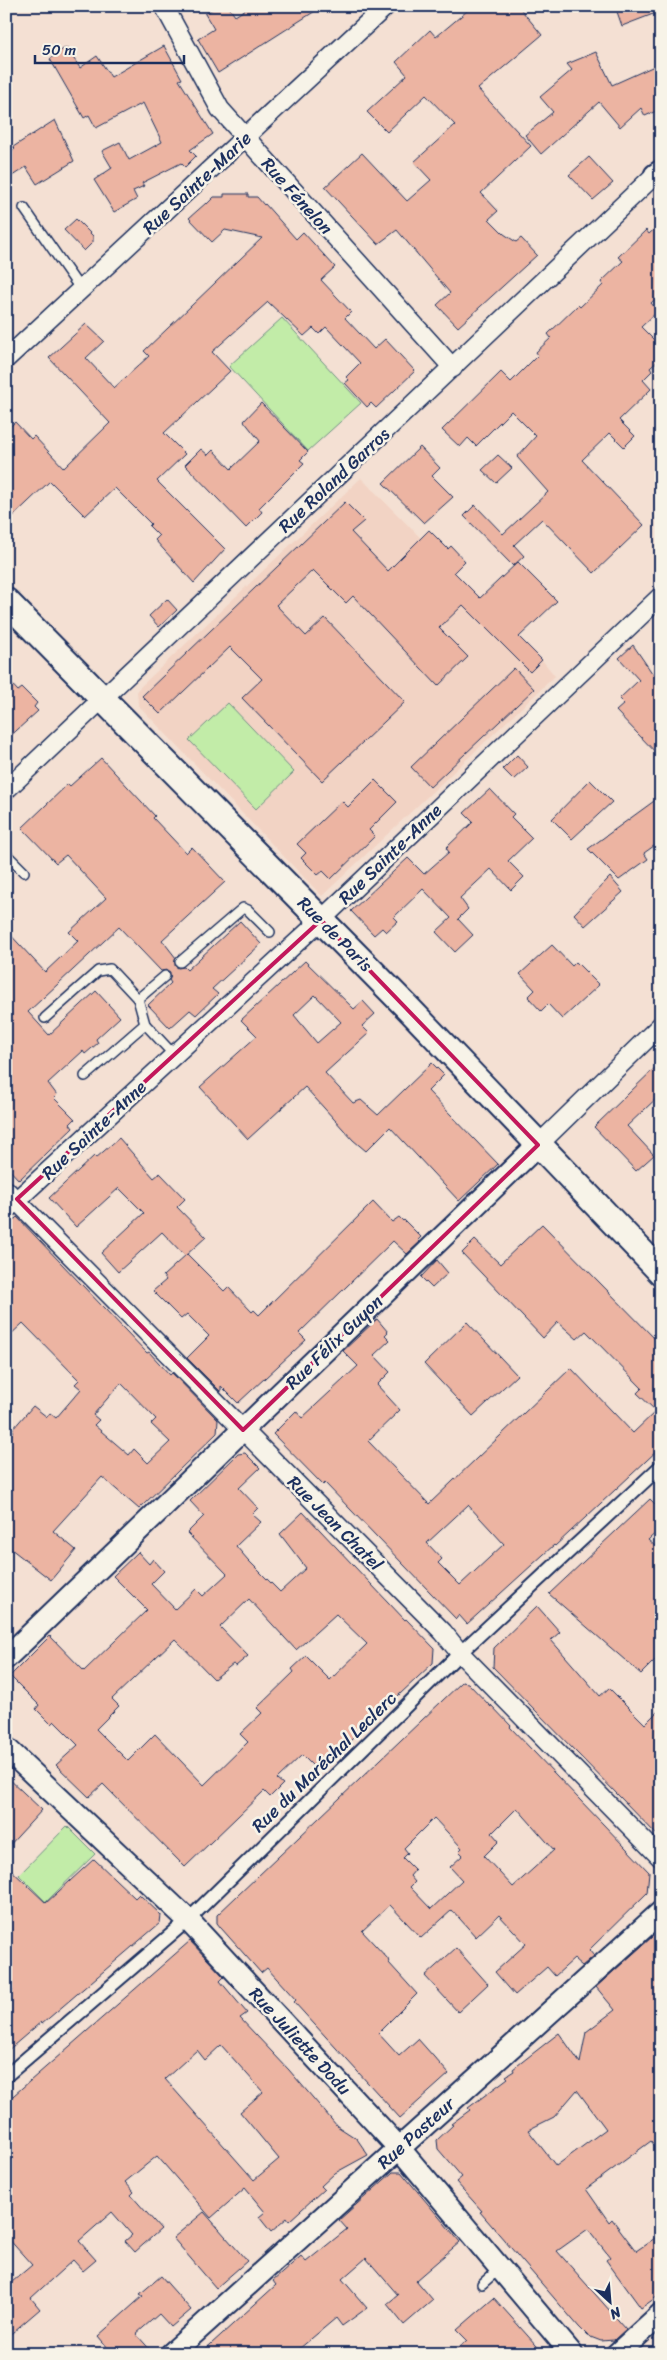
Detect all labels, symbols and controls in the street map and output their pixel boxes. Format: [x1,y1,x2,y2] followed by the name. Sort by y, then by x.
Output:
[35,32,184,64] scale bar
[42,37,77,63] text: 50 m
[135,123,259,243] street label: Rue Sainte-Marie
[253,150,341,243] street label: Rue Fénelon
[271,419,398,541] street label: Rue Roland Garros
[330,795,450,912] street label: Rue Sainte-Anne
[289,888,381,980] street label: Rue de Paris
[34,1072,154,1188] street label: Rue Sainte-Anne
[277,1286,391,1397] street label: Rue Félix Guyon
[279,1467,391,1579] street label: Rue Jean Chatel
[244,1684,404,1840] street label: Rue du Maréchal Leclerc
[241,1979,359,2103] street label: Rue Juliette Dodu
[369,2088,464,2177] street label: Rue Pasteur
[584,2278,634,2328] north arrow
[605,2299,626,2327] text: N

